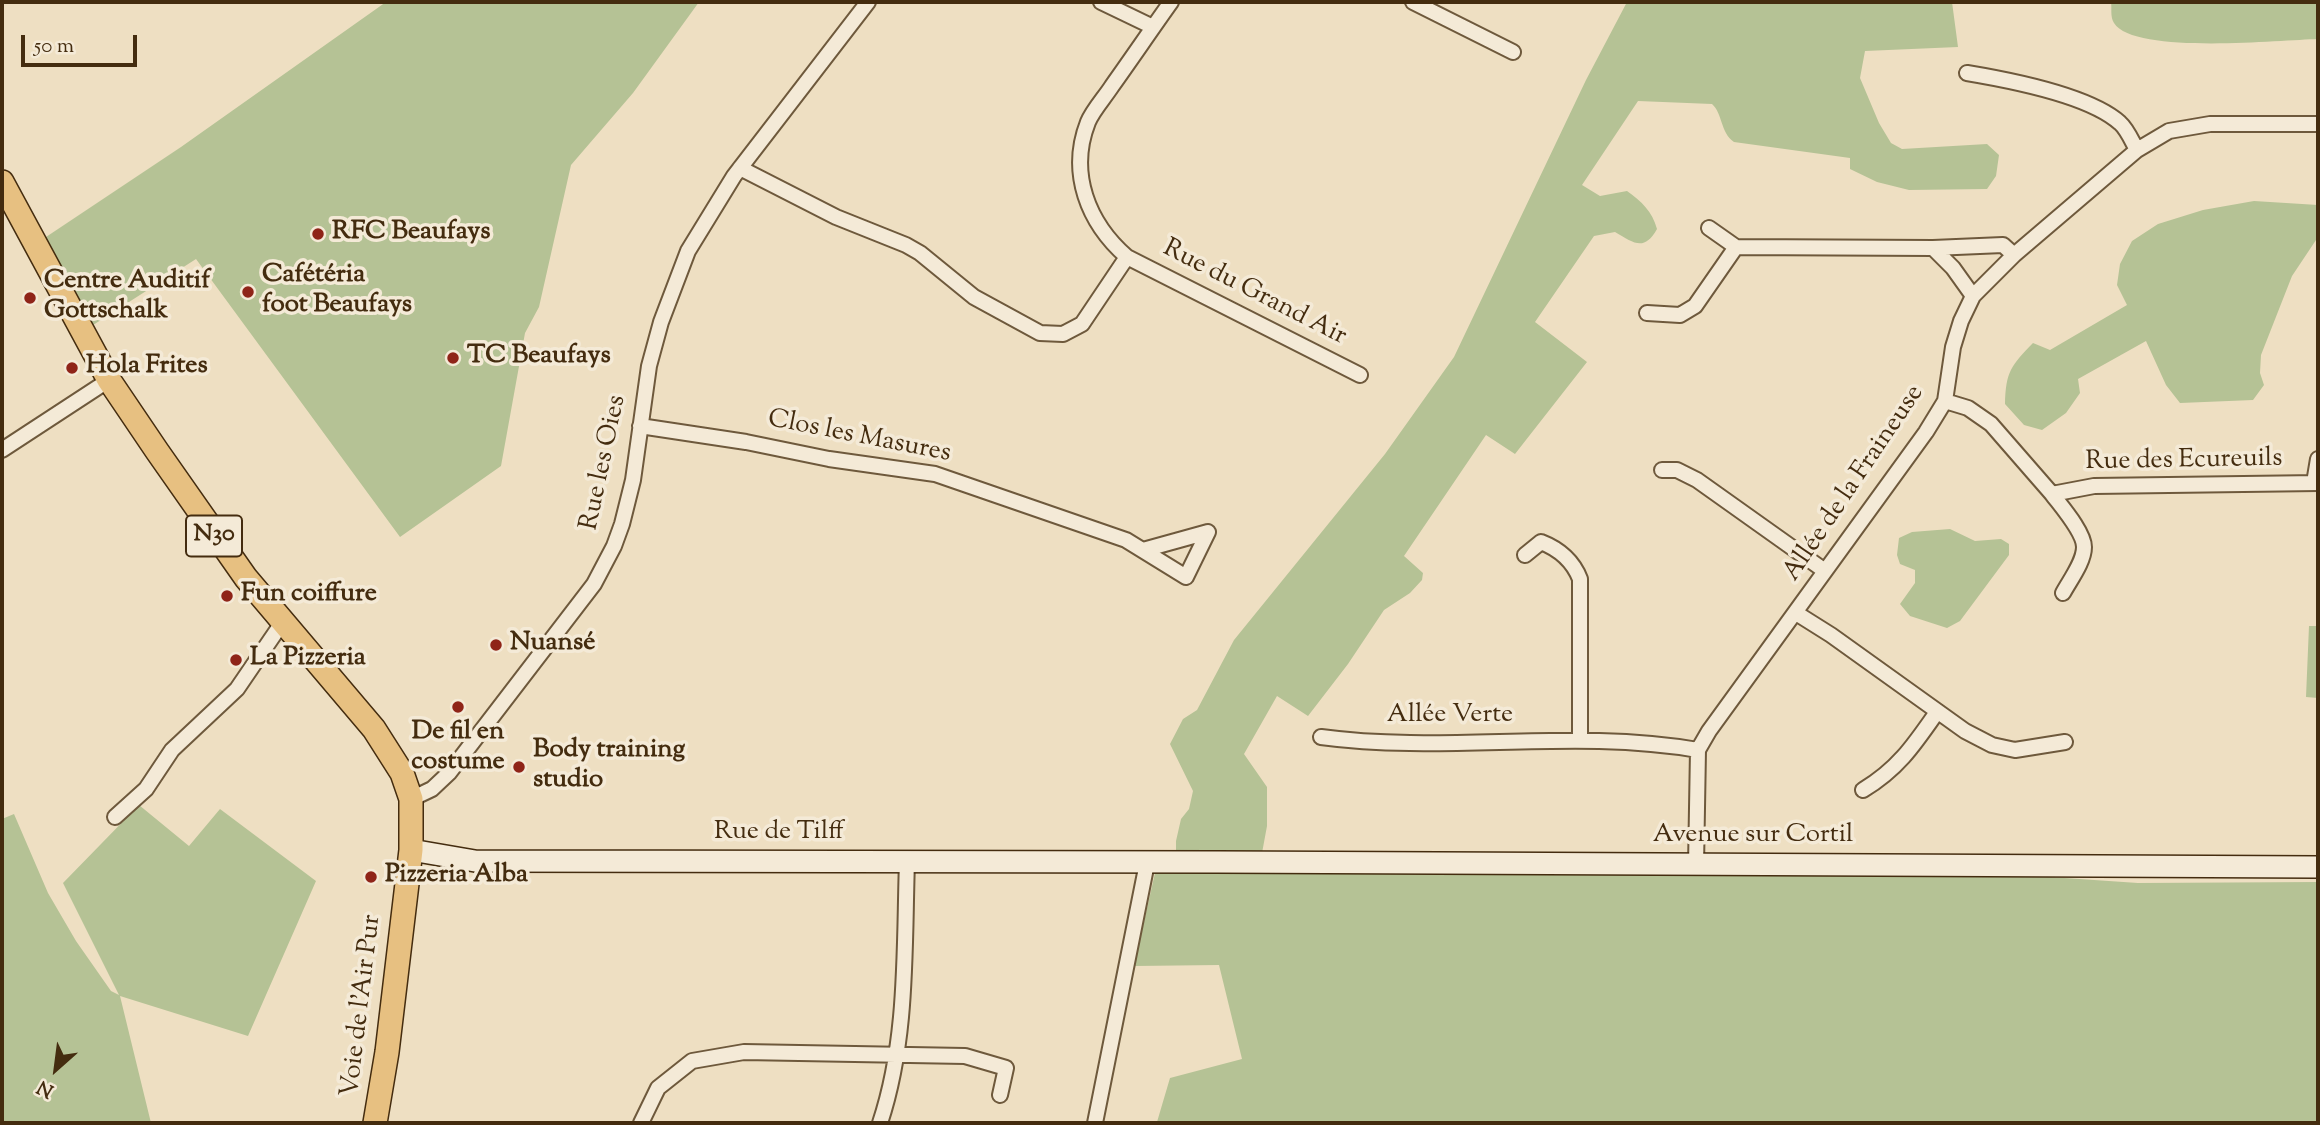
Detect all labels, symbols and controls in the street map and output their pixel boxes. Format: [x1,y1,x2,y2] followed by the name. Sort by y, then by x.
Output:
[24,21,140,65] scale bar
[34,32,74,62] text: 50 m
[332,218,490,250] place label: RFC Beaufays
[310,226,326,242] marker: RFC Beaufays
[1157,234,1351,354] street label: Rue du Grand Air
[262,261,412,322] place label: Cafétéria foot Beaufays
[44,267,210,328] place label: Centre Auditif Gottschalk
[240,284,256,300] marker: Cafétéria foot Beaufays
[22,290,38,306] marker: Centre Auditif Gottschalk
[467,342,611,374] place label: TC Beaufays
[445,350,461,366] marker: TC Beaufays
[86,352,208,384] place label: Hola Frites
[64,360,80,376] marker: Hola Frites
[1778,380,1932,588] street label: Allée de la Fraineuse
[575,393,635,533] street label: Rue les Oies
[765,405,953,471] street label: Clos les Masures
[2085,445,2283,479] street label: Rue des Ecureuils
[186,516,242,556] road number: N30
[241,580,377,612] place label: Fun coiffure
[219,588,235,604] marker: Fun coiffure
[510,629,595,661] place label: Nuansé
[488,637,504,653] marker: Nuansé
[250,644,366,676] place label: La Pizzeria
[228,652,244,668] marker: La Pizzeria
[450,699,466,715] marker: De fil en costume
[1387,701,1513,733] street label: Allée Verte
[411,718,505,780] place label: De fil en costume
[533,736,685,798] place label: Body training studio
[511,759,527,775] marker: Body training studio
[714,818,844,850] street label: Rue de Tilff
[1653,821,1853,853] street label: Avenue sur Cortil
[385,861,528,893] place label: Pizzeria Alba
[363,869,379,885] marker: Pizzeria Alba
[336,913,390,1099] street label: Voie de l'Air Pur
[21,1034,91,1104] north arrow
[33,1073,59,1103] text: N

